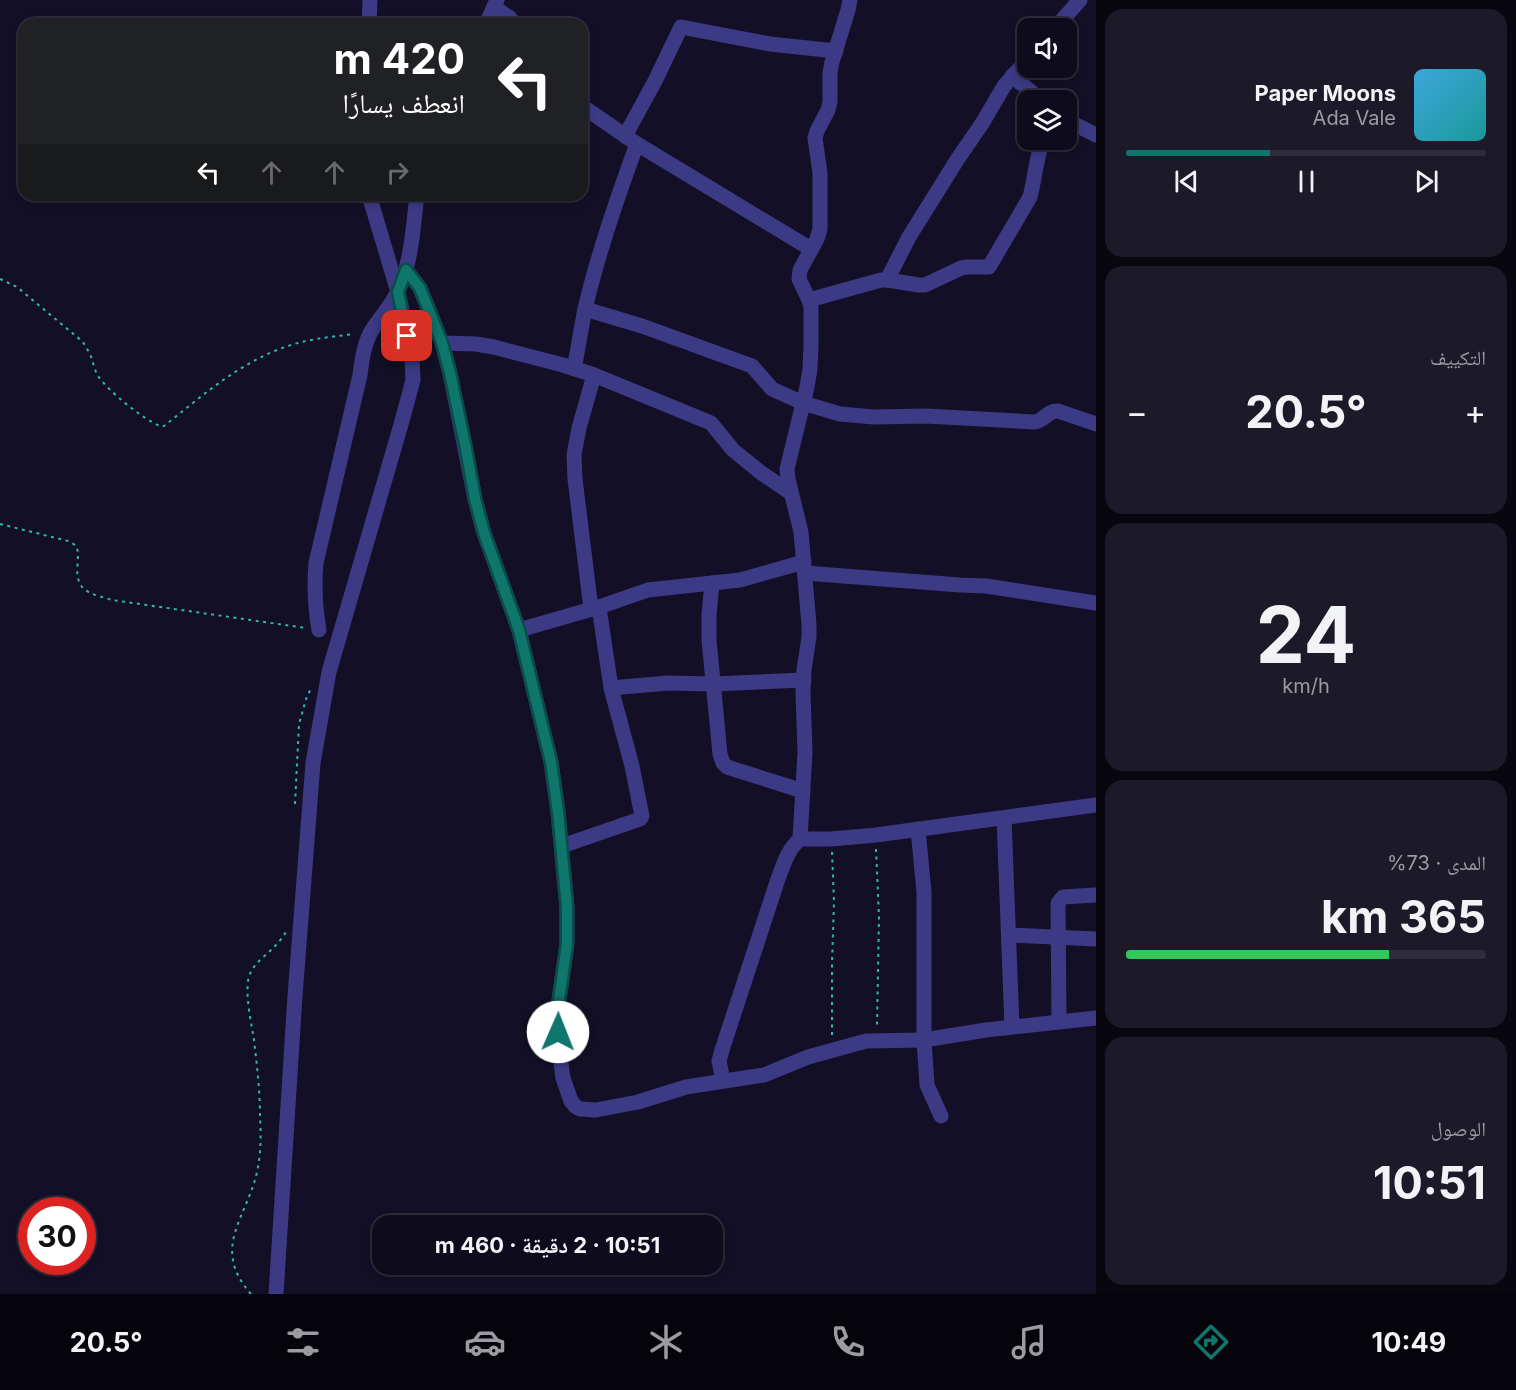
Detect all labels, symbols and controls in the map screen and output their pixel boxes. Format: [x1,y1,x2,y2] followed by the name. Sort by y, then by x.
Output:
[1017,18,1077,150] map controls
[1017,18,1077,78] button: sound
[334,33,465,84] text: 420 m
[486,42,564,120] icon: left
[1255,80,1396,106] text: Paper Moons
[342,87,465,120] text: انعطف يسارًا
[1017,90,1077,150] button: layers
[1313,106,1396,130] text: Ada Vale
[192,156,225,189] icon: left
[255,156,288,189] icon: ahead
[318,156,351,189] icon: ahead
[381,156,414,189] icon: right
[1170,165,1203,198] icon: previous
[1290,165,1323,198] icon: pause
[1410,165,1443,198] icon: next
[381,310,432,361] pin
[390,319,423,352] icon: arrive
[1430,346,1486,370] text: التكييف
[1245,384,1367,439] text: 20.5°
[1126,392,1148,432] text: −
[1464,392,1486,432] text: +
[1256,587,1356,682] text: 24
[1282,674,1330,698] text: km/h
[1387,851,1486,875] text: المدى · 73%
[1321,889,1486,944] text: 365 km
[526,1000,590,1064] position arrow
[1431,1117,1486,1141] text: الوصول
[1373,1155,1486,1210] text: 10:51
[18,1197,96,1275] speed limit sign: 30
[435,1232,660,1258] text: 10:51 · 2 دقيقة · 460 m
[282,1321,324,1363] icon: filters
[464,1321,506,1363] icon: car
[645,1321,687,1363] icon: climate
[827,1321,869,1363] icon: phone
[1008,1321,1050,1363] icon: music
[1190,1321,1232,1363] icon: directions
[70,1326,143,1359] text: 20.5°
[1372,1326,1446,1359] text: 10:49

